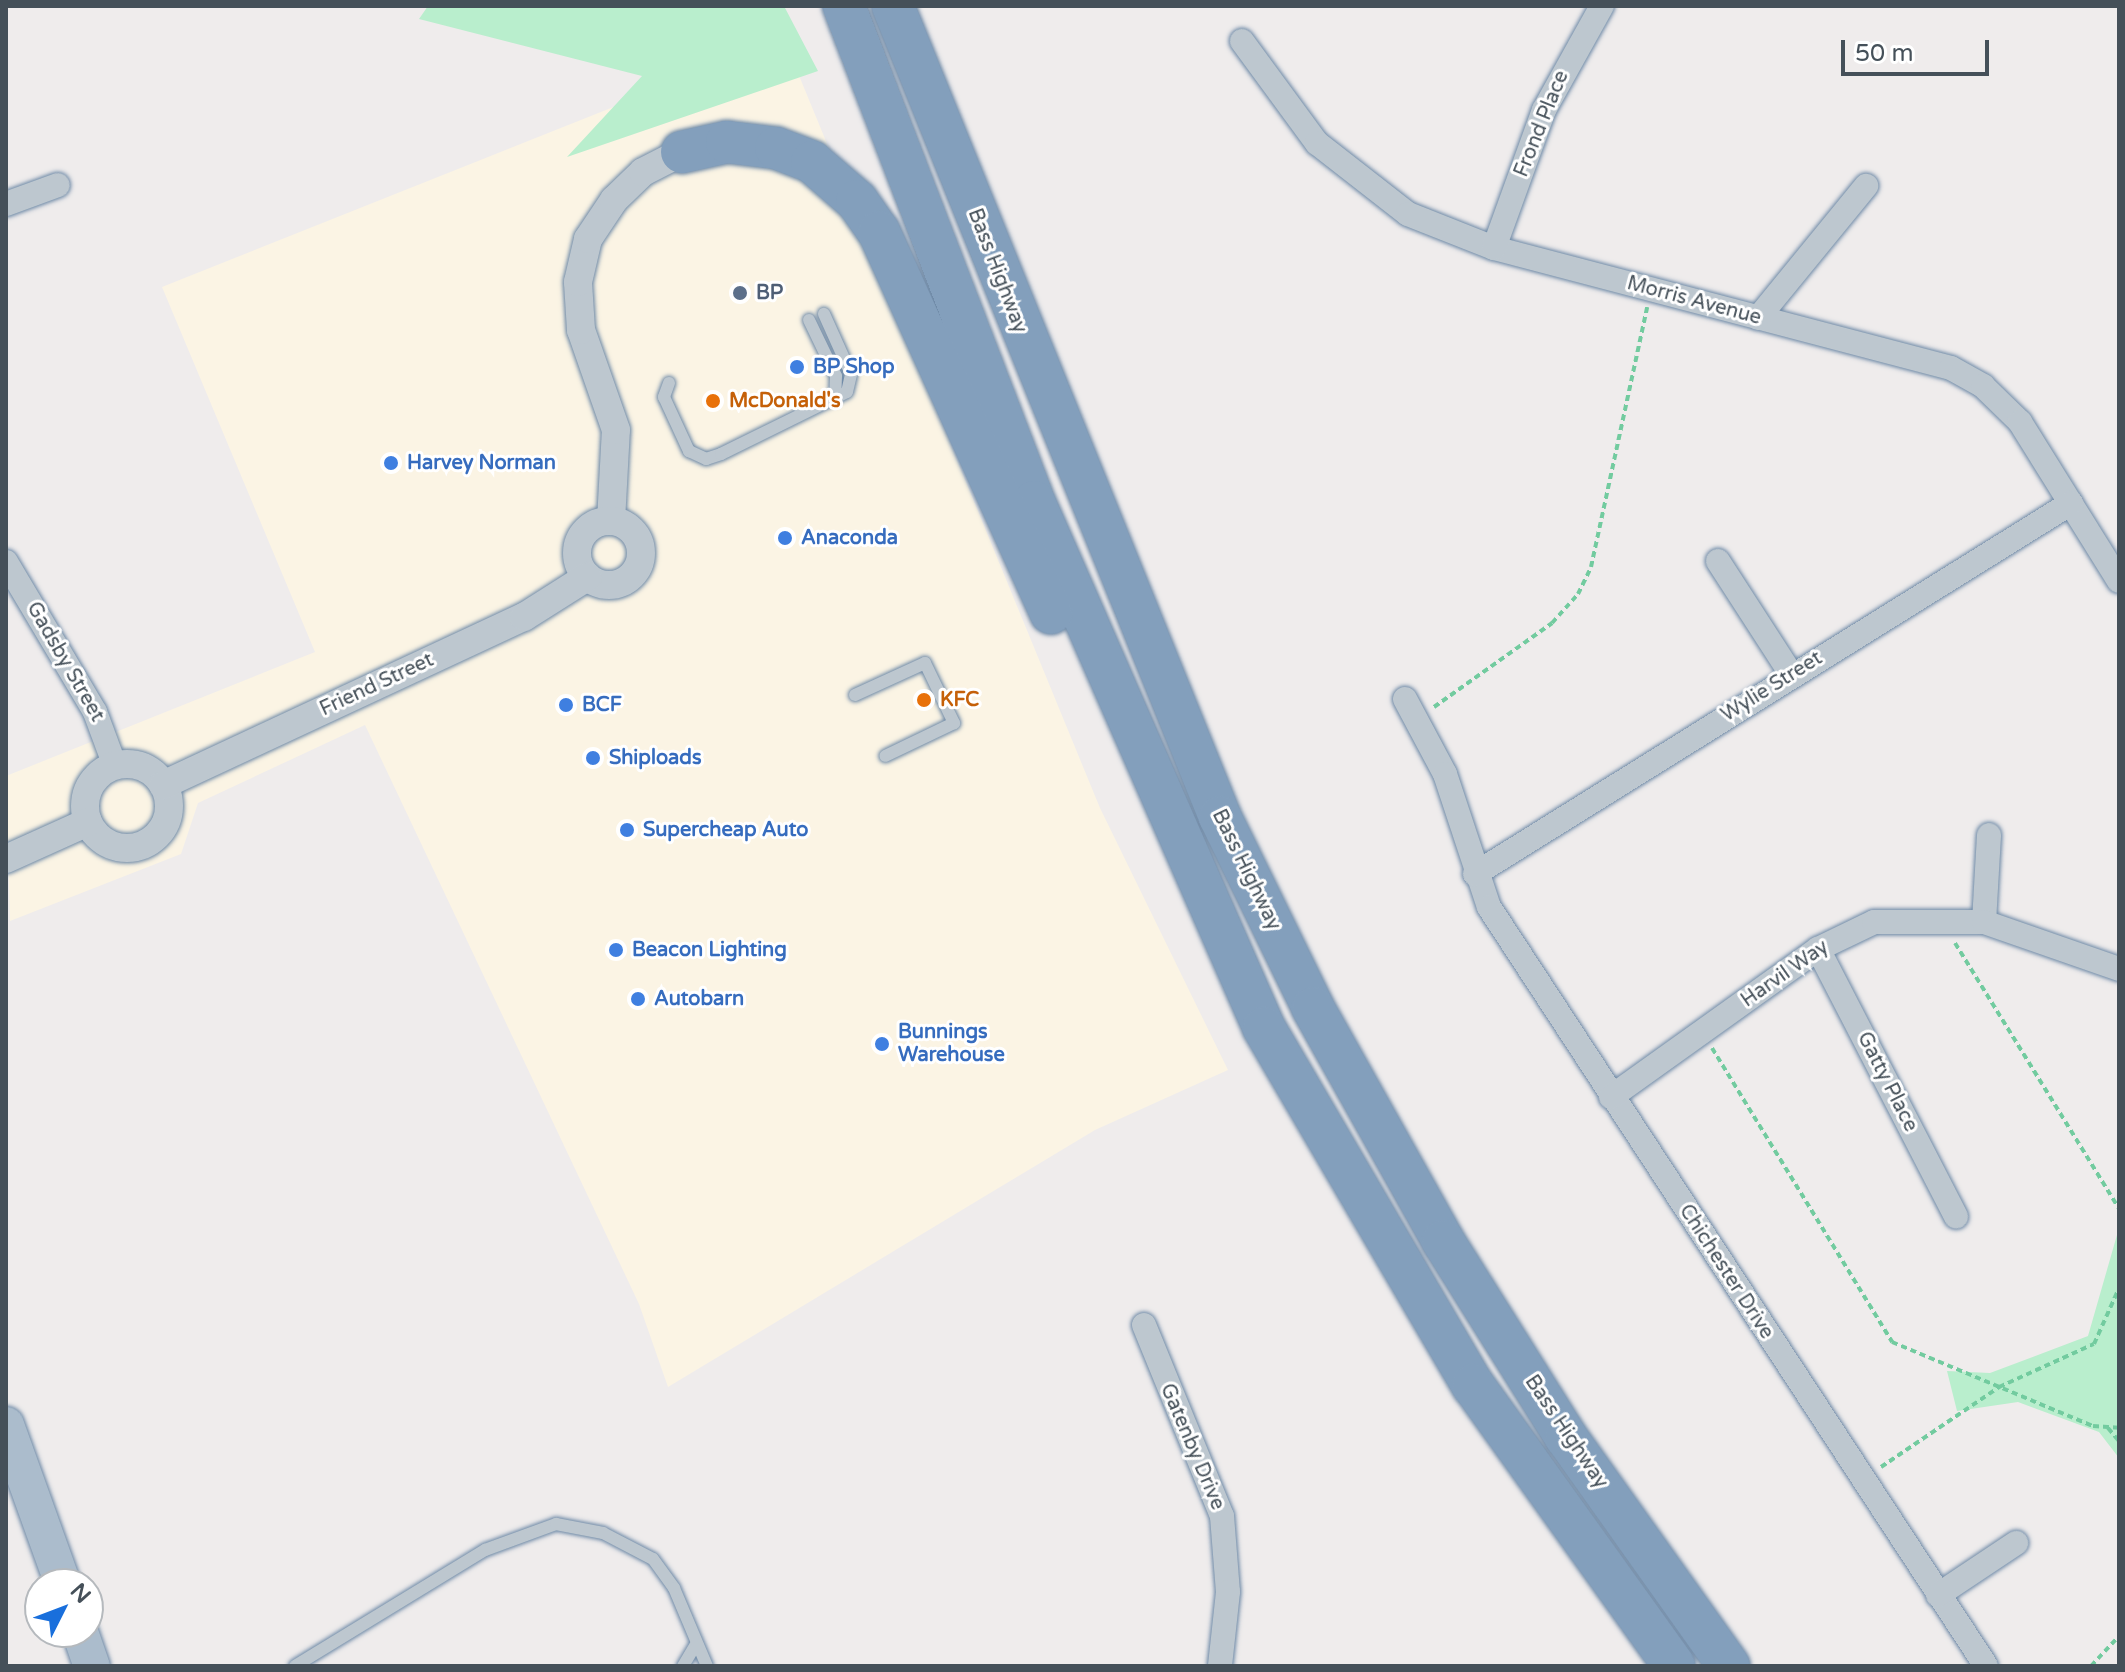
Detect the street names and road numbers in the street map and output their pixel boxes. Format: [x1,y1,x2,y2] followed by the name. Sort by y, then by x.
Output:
[1510,67,1574,181] street label: Frond Place
[962,205,1032,337] street label: Bass Highway
[1624,272,1764,330] street label: Morris Avenue
[21,598,109,726] street label: Gadsby Street
[1717,647,1827,727] street label: Wylie Street
[316,648,438,722] street label: Friend Street
[1206,806,1286,934] street label: Bass Highway
[1737,935,1833,1013] street label: Harvil Way
[1852,1028,1922,1136] street label: Gatty Place
[1674,1200,1778,1344] street label: Chichester Drive
[1519,1371,1613,1493] street label: Bass Highway
[1155,1380,1229,1514] street label: Gatenby Drive

